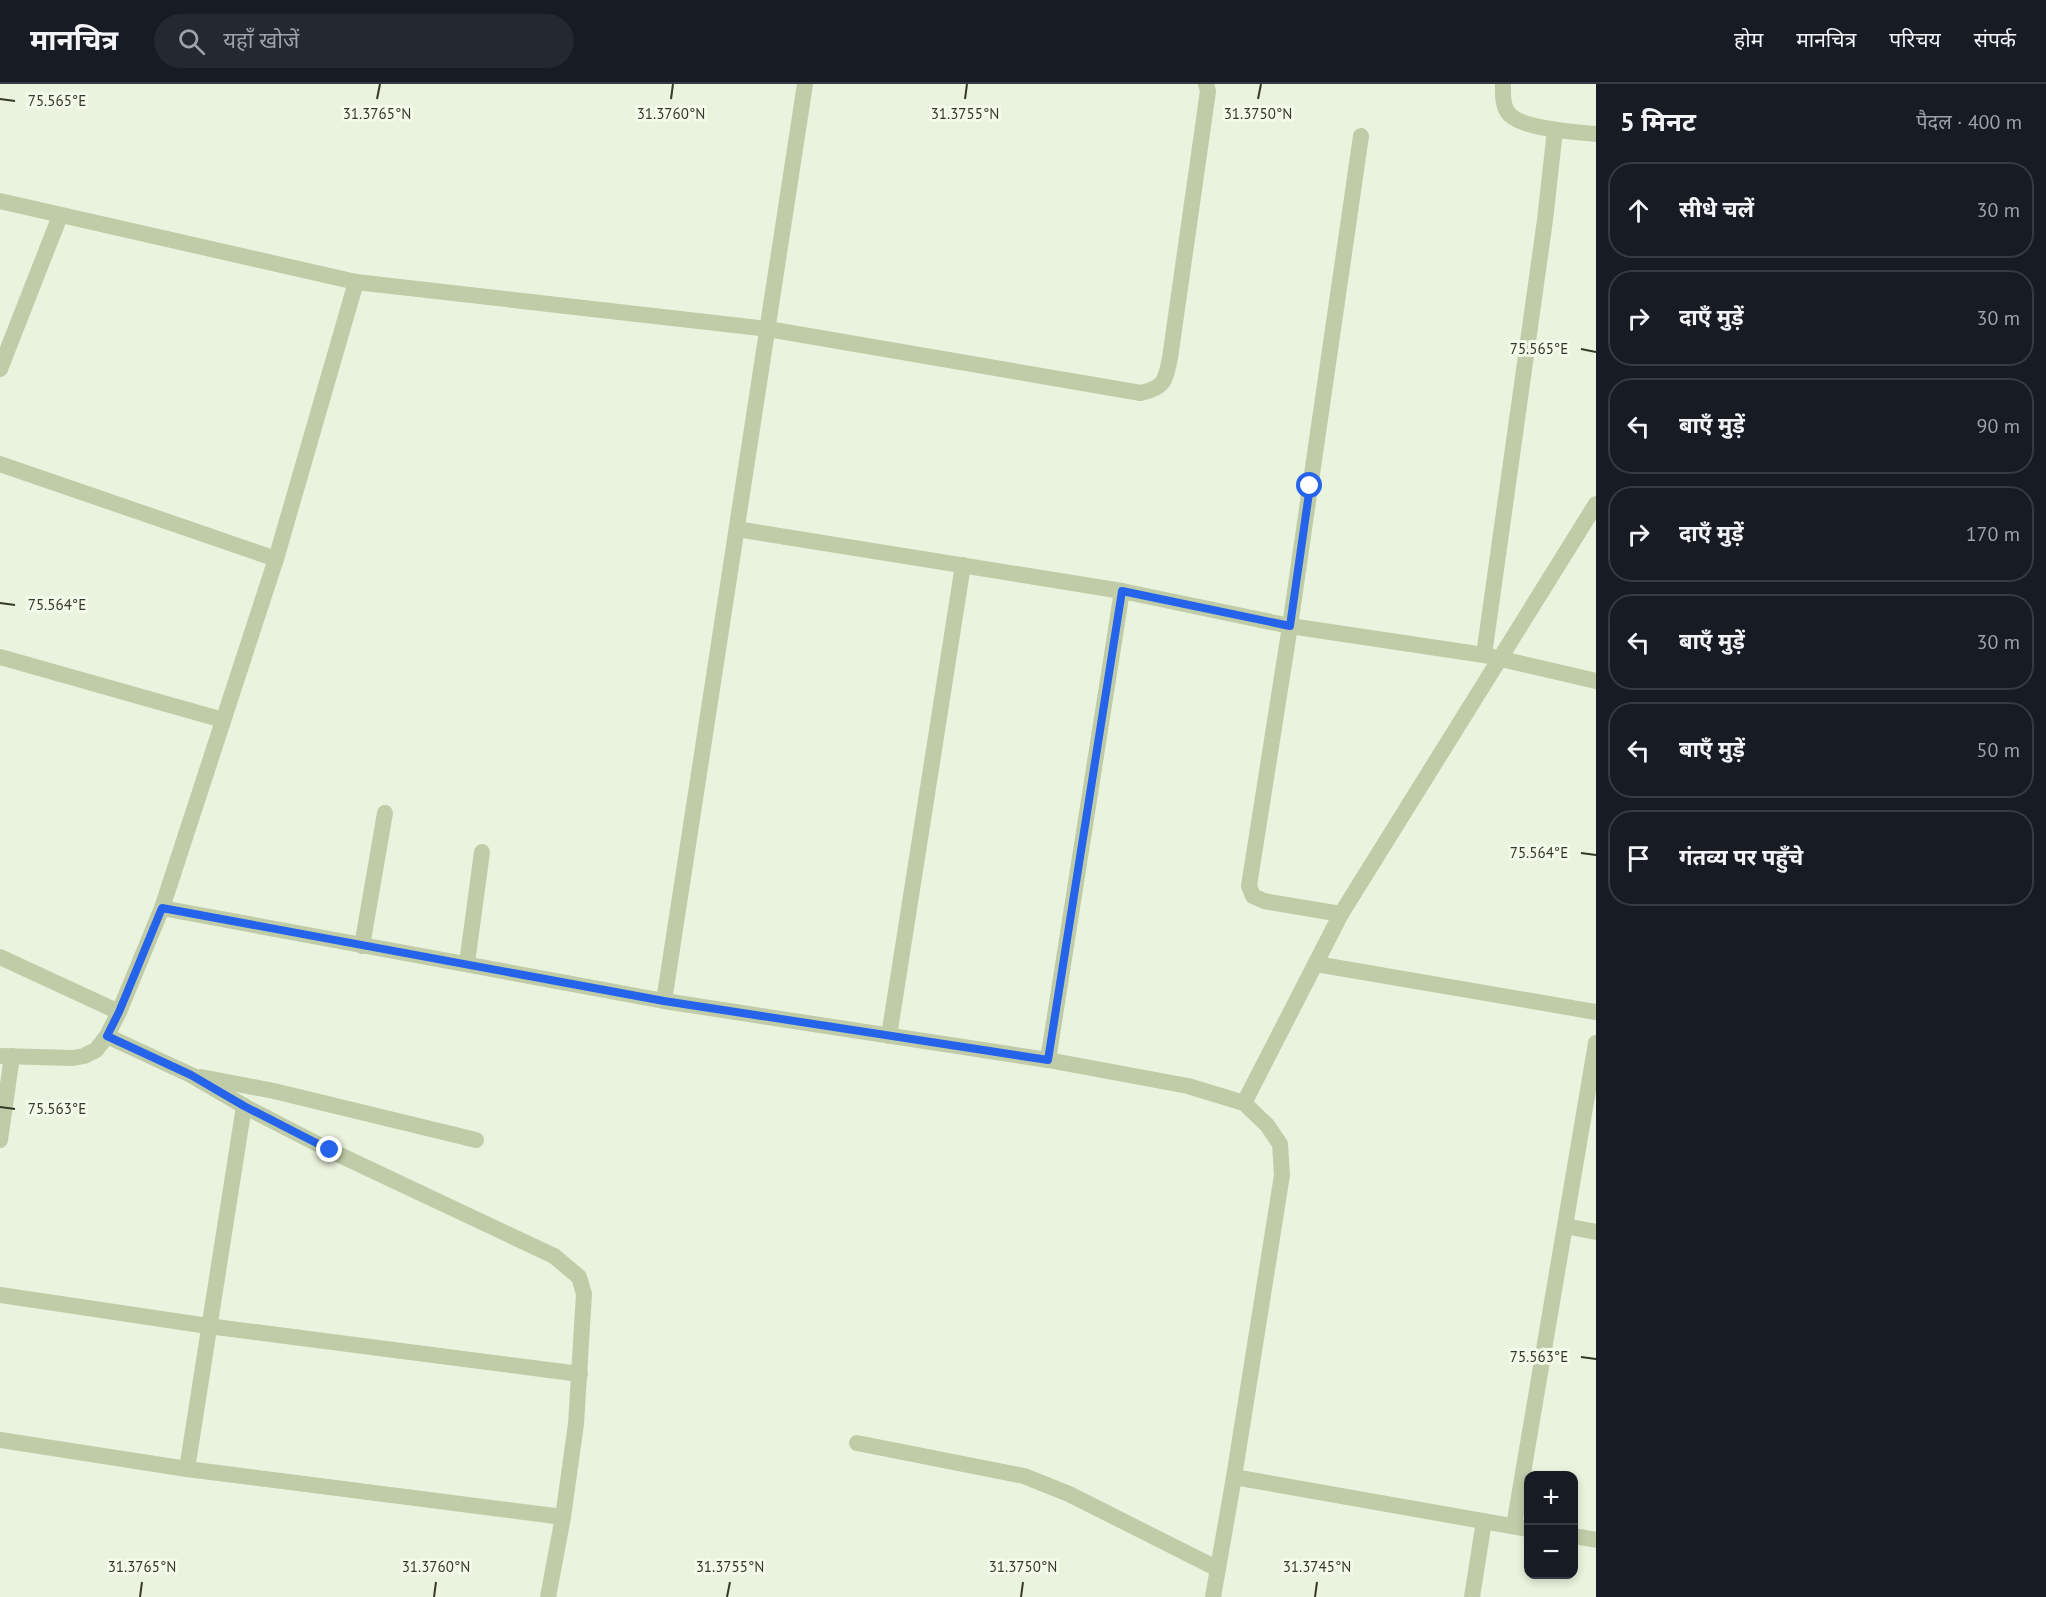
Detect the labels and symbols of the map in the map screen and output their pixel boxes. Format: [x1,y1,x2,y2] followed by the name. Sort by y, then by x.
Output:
[28,91,86,110] text: 75.565°E
[343,104,411,123] text: 31.3765°N
[637,104,705,123] text: 31.3760°N
[931,104,999,123] text: 31.3755°N
[1224,104,1292,123] text: 31.3750°N
[1510,339,1568,358] text: 75.565°E
[1296,472,1322,498] route start
[28,595,86,614] text: 75.564°E
[1510,843,1568,862] text: 75.564°E
[28,1099,86,1118] text: 75.563°E
[316,1136,342,1162] route end
[1510,1347,1568,1366] text: 75.563°E
[108,1557,176,1576] text: 31.3765°N
[402,1557,470,1576] text: 31.3760°N
[696,1557,764,1576] text: 31.3755°N
[989,1557,1057,1576] text: 31.3750°N
[1283,1557,1351,1576] text: 31.3745°N

